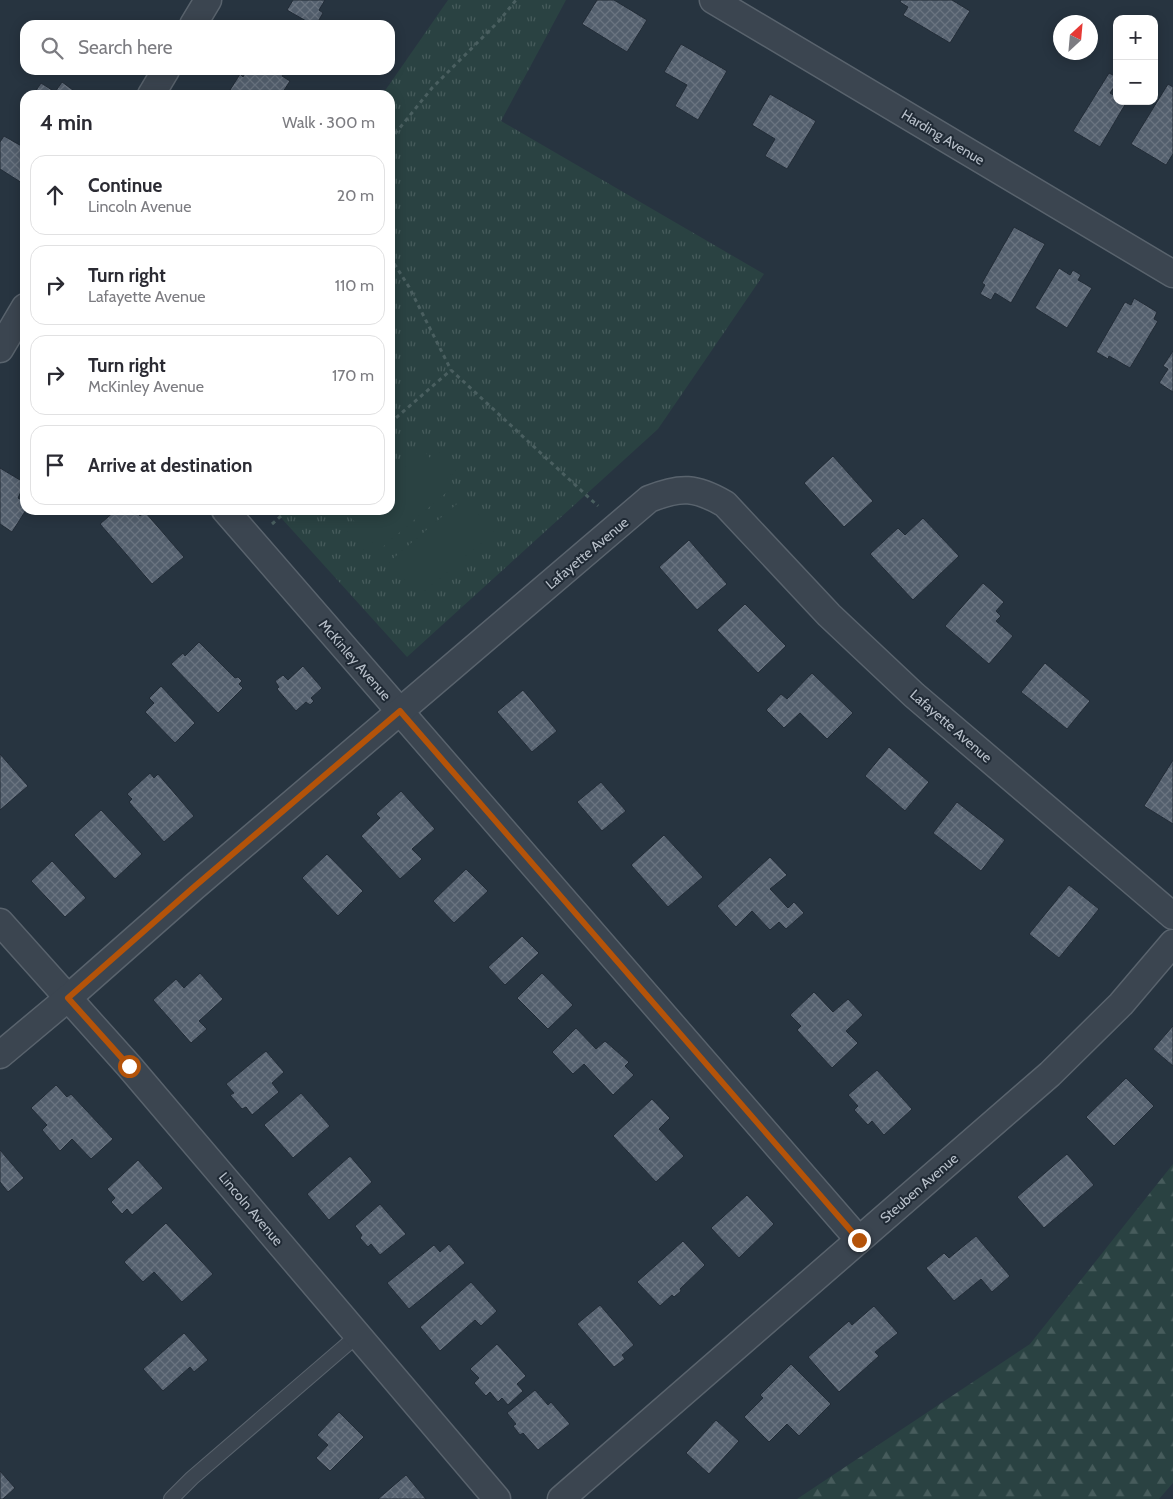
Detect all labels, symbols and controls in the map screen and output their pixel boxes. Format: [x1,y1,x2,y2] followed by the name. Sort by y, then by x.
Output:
[1053,15,1098,60] north arrow
[1113,15,1158,105] map controls
[1113,15,1158,60] button: +
[20,20,395,75] search box
[38,34,66,62] icon: search
[78,36,172,59] text: Search here
[1113,60,1158,105] button: −
[898,105,988,169] street label: Harding Avenue
[40,110,93,135] text: 4 min
[282,113,375,132] text: Walk · 300 m
[88,174,162,197] text: Continue
[41,181,69,209] icon: ahead
[337,186,374,205] text: 20 m
[88,197,191,216] text: Lincoln Avenue
[88,264,166,287] text: Turn right
[41,271,69,299] icon: right
[335,276,374,295] text: 110 m
[88,287,206,306] text: Lafayette Avenue
[88,354,166,377] text: Turn right
[41,361,69,389] icon: right
[332,366,374,385] text: 170 m
[88,377,204,396] text: McKinley Avenue
[41,451,69,479] icon: arrive
[88,454,252,477] text: Arrive at destination
[542,513,632,593] street label: Lafayette Avenue
[315,616,395,704] street label: McKinley Avenue
[906,685,996,767] street label: Lafayette Avenue
[118,1055,141,1078] route start
[876,1149,962,1227] street label: Steuben Avenue
[215,1169,287,1249] street label: Lincoln Avenue
[848,1229,871,1252] route end

